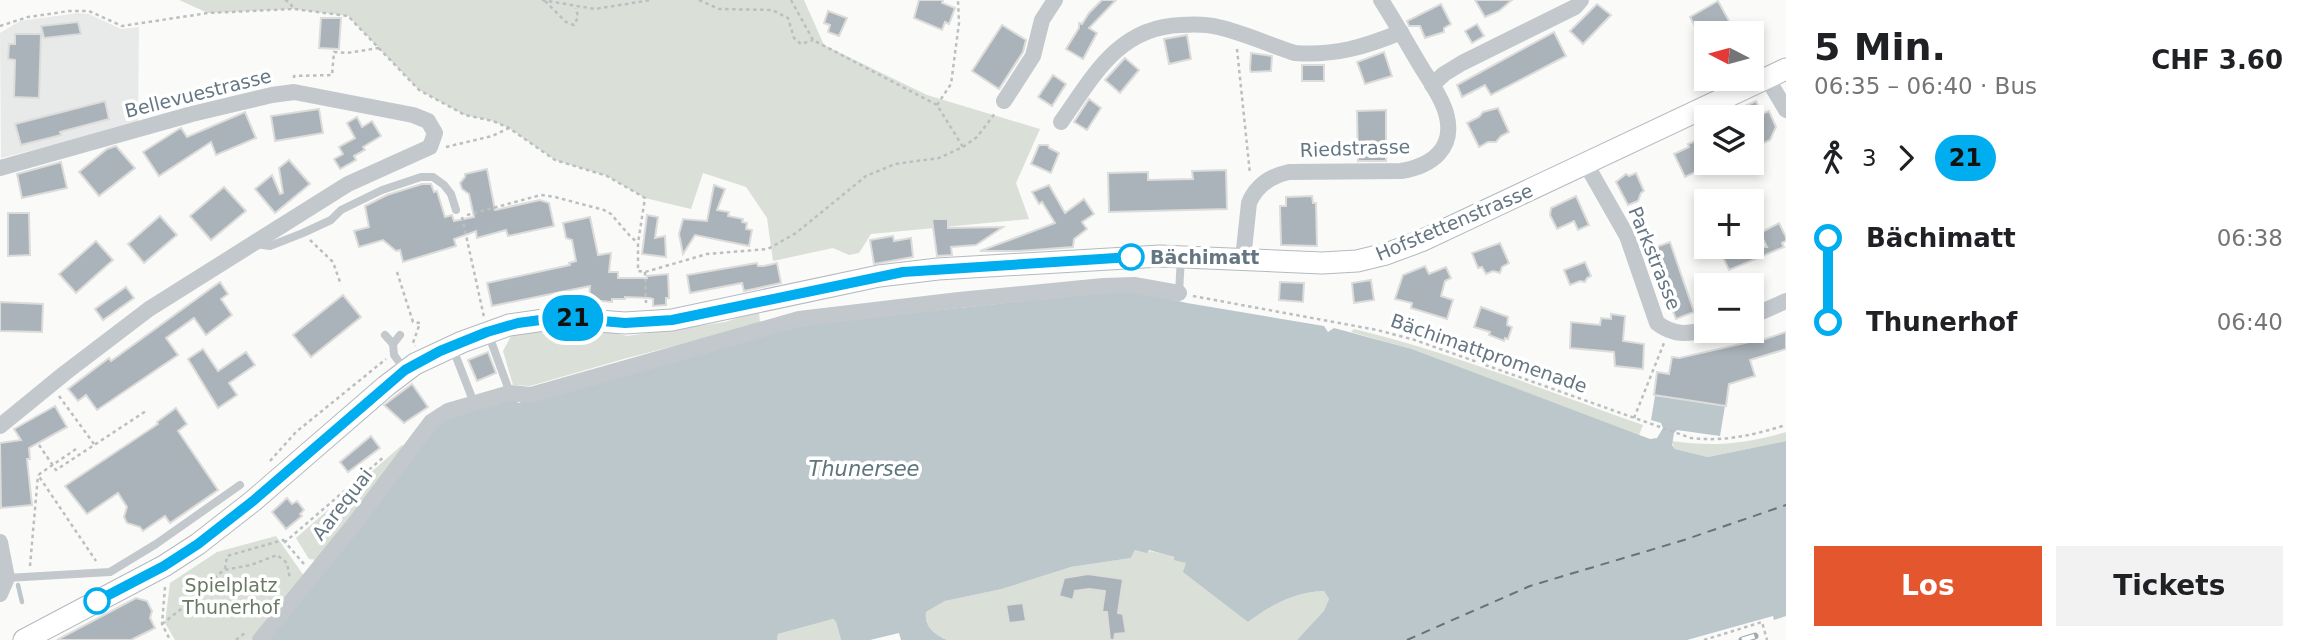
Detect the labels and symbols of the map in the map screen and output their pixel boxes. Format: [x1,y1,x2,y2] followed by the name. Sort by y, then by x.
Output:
[1694,21,1764,91] north arrow
[122,64,274,122] street label: Bellevuestrasse
[1299,135,1411,161] street label: Riedstrasse
[1372,179,1536,265] street label: Hofstettenstrasse
[1624,203,1686,313] street label: Parkstrasse
[1118,244,1144,270] marker: Bächimatt
[1150,246,1259,268] place label: Bächimatt
[542,295,604,341] line badge: 21
[1388,309,1590,397] street label: Bächimattpromenade
[808,457,920,481] water label: Thunersee
[307,464,377,544] street label: Aarequai
[181,574,281,618] park label: Spielplatz Thunerhof
[84,588,110,614] unlabelled marker

